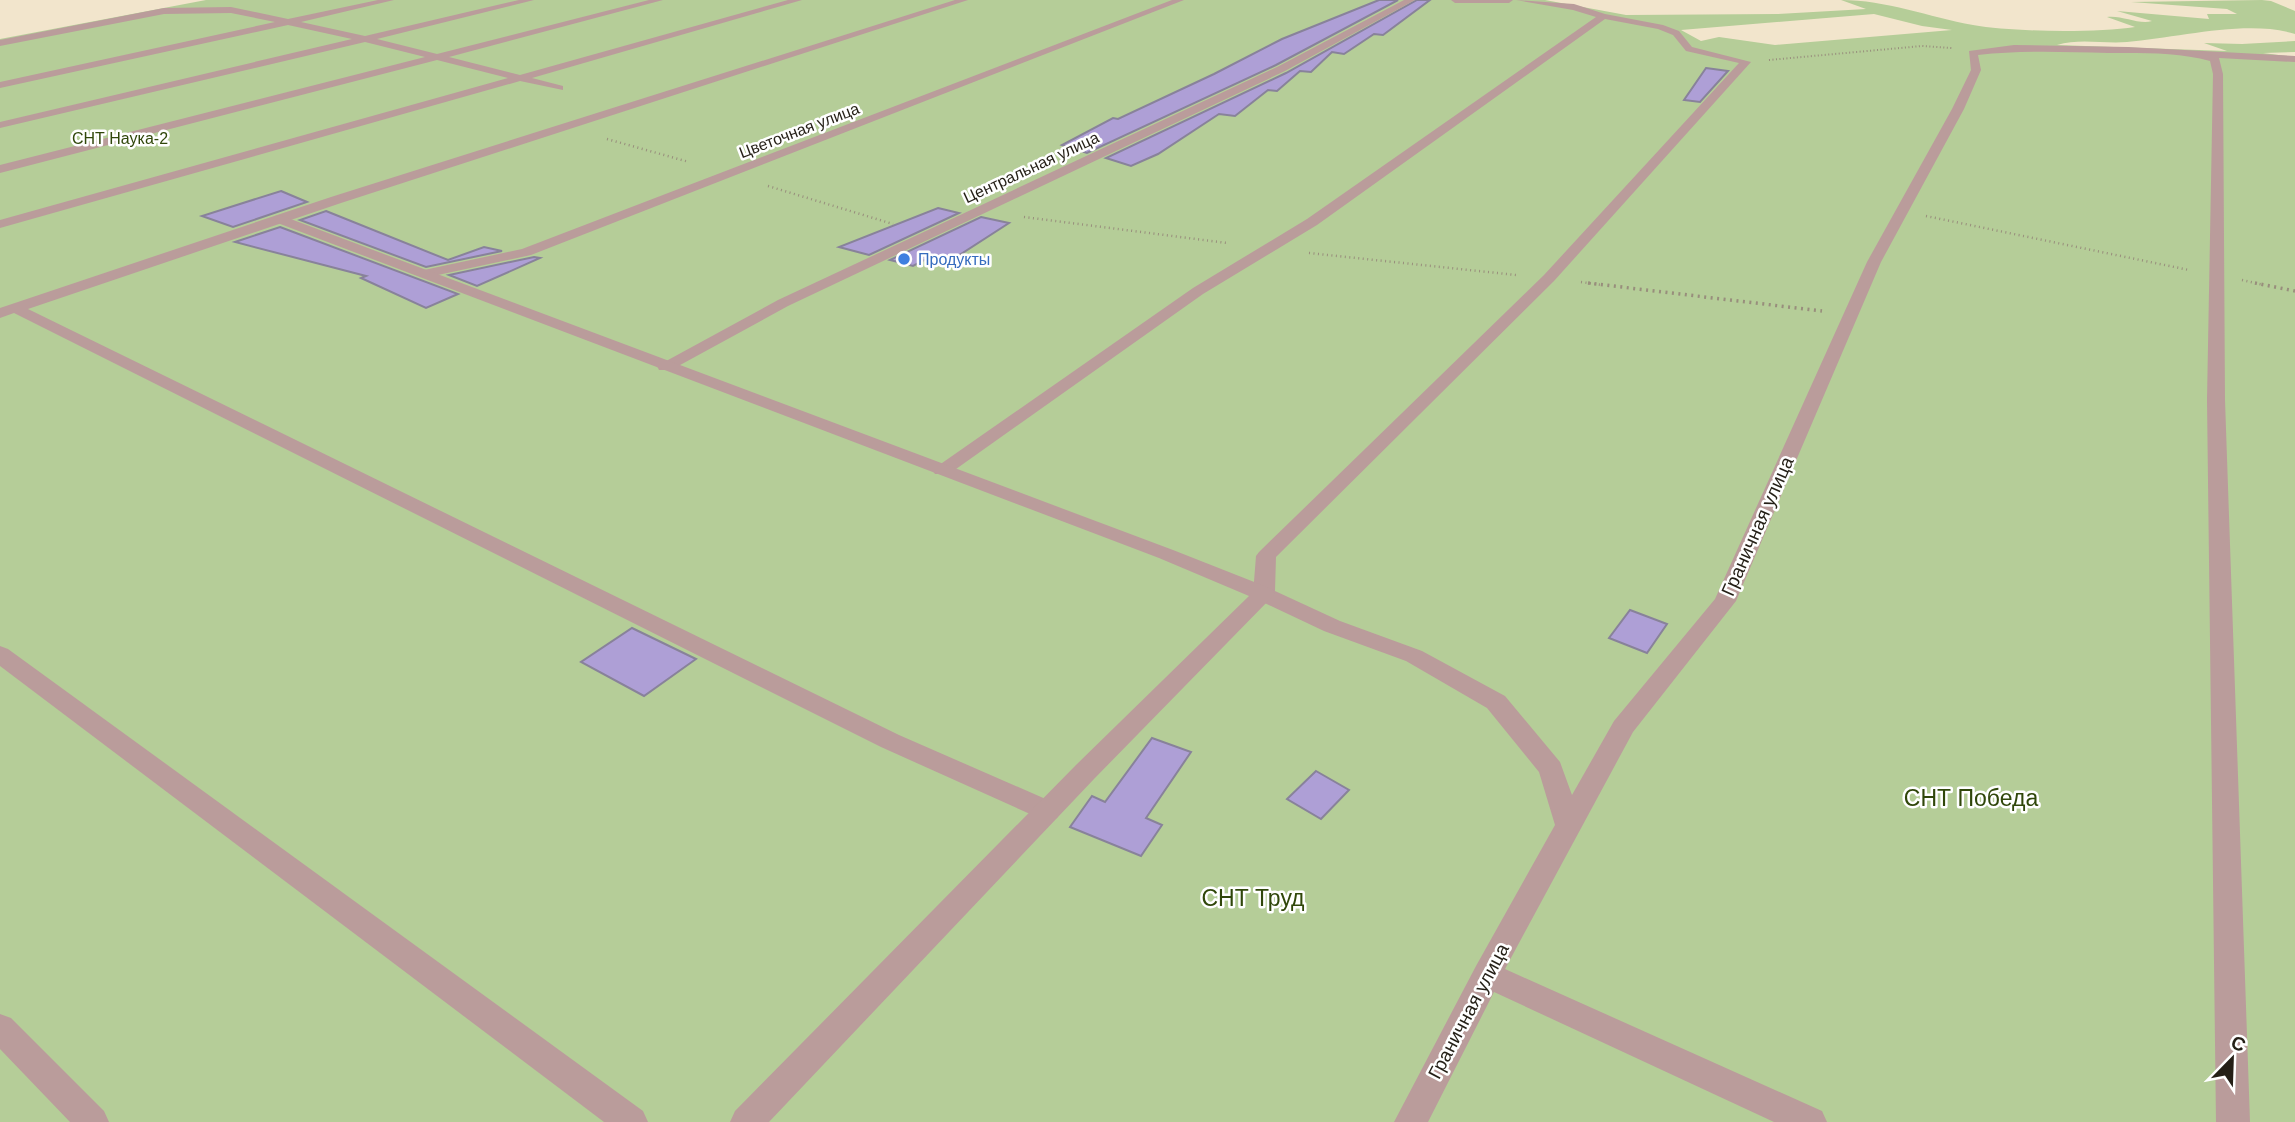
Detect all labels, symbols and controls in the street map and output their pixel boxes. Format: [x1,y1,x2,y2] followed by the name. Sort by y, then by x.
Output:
[737,100,862,161] street label: Цветочная улица
[961,129,1102,206] street label: Центральная улица
[72,130,168,147] park label: СНТ Наука-2
[896,251,912,267] marker: Продукты
[918,251,990,268] place label: Продукты
[1717,453,1798,599] street label: Граничная улица
[1904,785,2038,811] park label: СНТ Победа
[1201,885,1305,911] park label: СНТ Труд
[1424,940,1513,1082] street label: Граничная улица
[2197,1024,2267,1094] north arrow
[2228,1031,2249,1056] text: С

